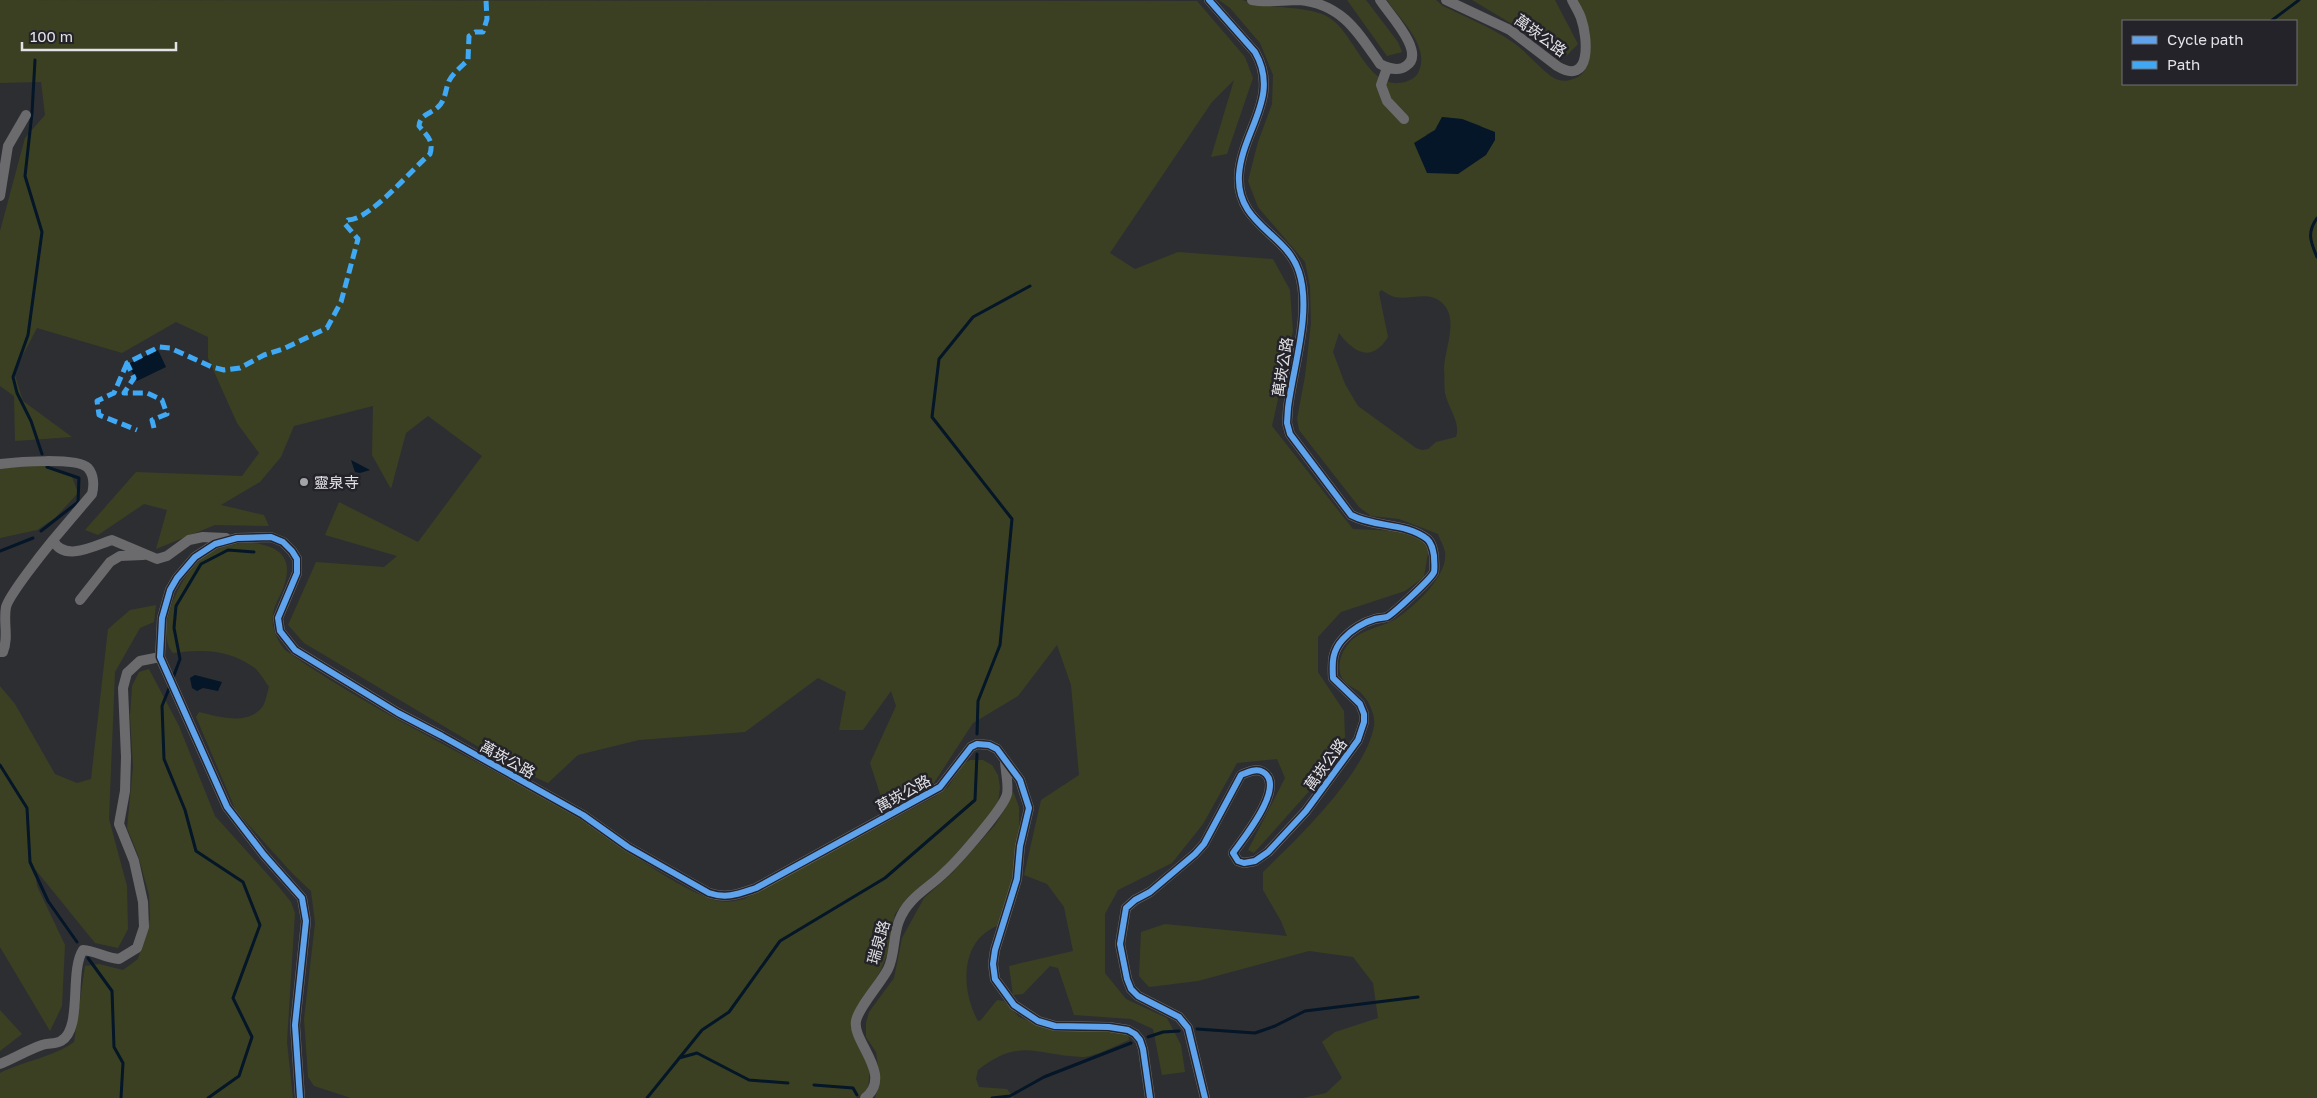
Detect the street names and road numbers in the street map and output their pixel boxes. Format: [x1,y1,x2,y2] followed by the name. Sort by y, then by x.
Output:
[1511,10,1571,60] street label: 萬崁公路
[1268,336,1296,398] street label: 萬崁公路
[1300,734,1350,794] street label: 萬崁公路
[477,737,539,781] street label: 萬崁公路
[872,771,934,815] street label: 萬崁公路
[863,918,893,966] street label: 瑞泉路

